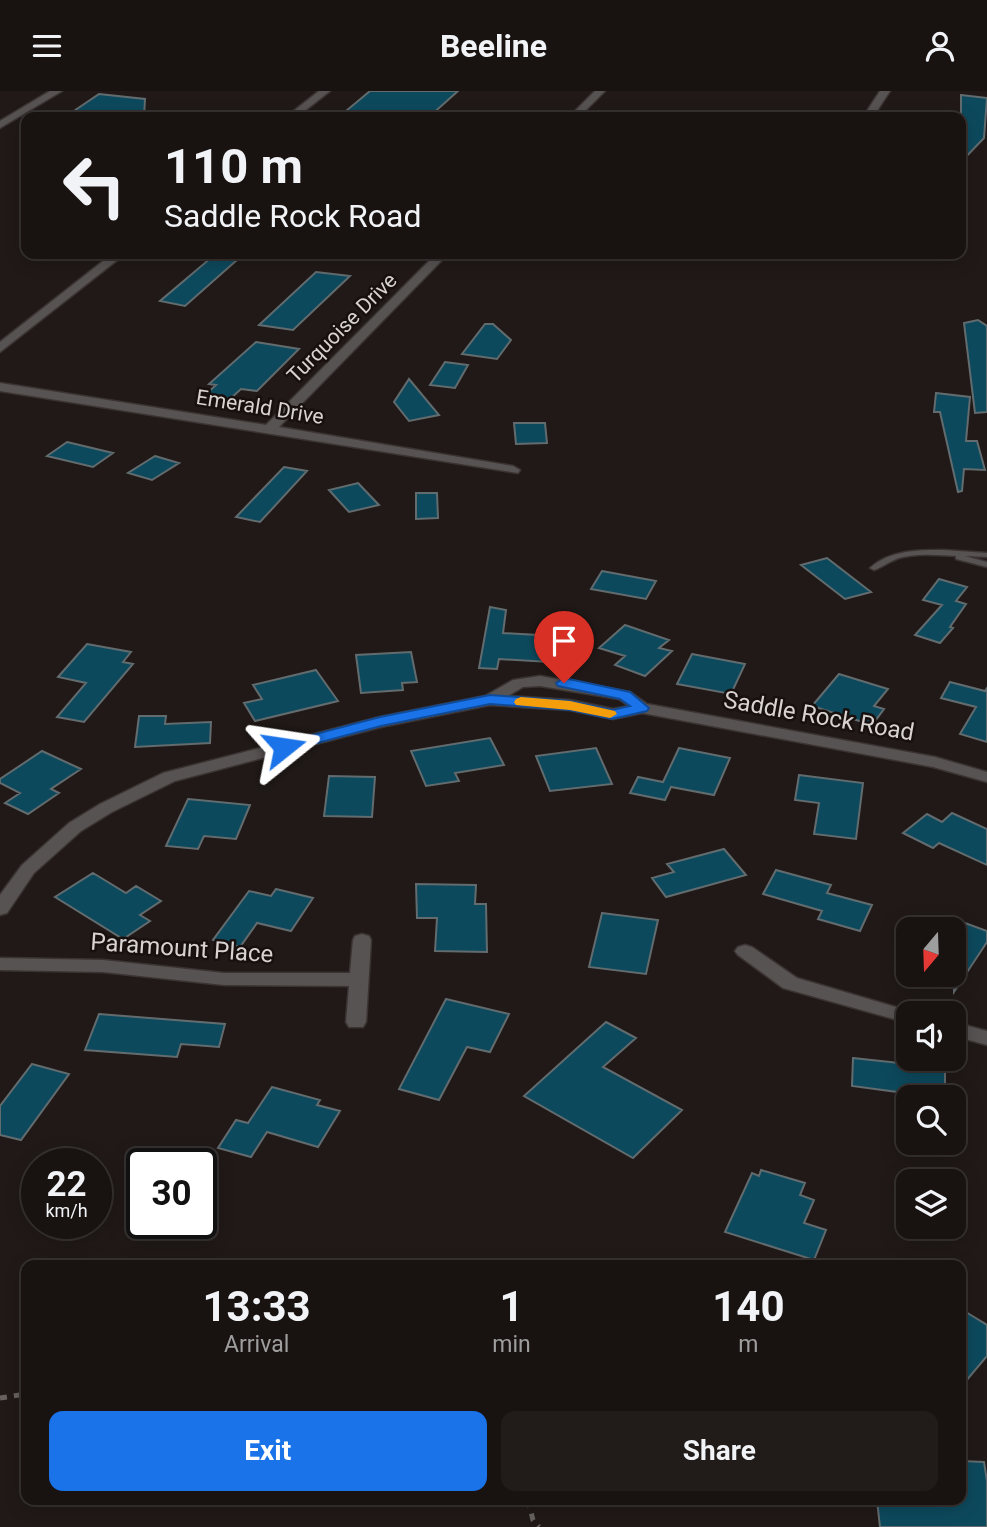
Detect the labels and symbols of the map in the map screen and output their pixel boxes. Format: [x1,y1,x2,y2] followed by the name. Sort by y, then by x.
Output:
[282,268,402,388] street label: Turquoise Drive
[194,385,326,429] street label: Emerald Drive
[534,611,594,683] pin
[721,685,917,747] street label: Saddle Rock Road
[247,710,321,784] position arrow
[896,917,966,987] north arrow
[90,928,274,968] street label: Paramount Place
[126,1148,217,1239] speed limit sign: 30

